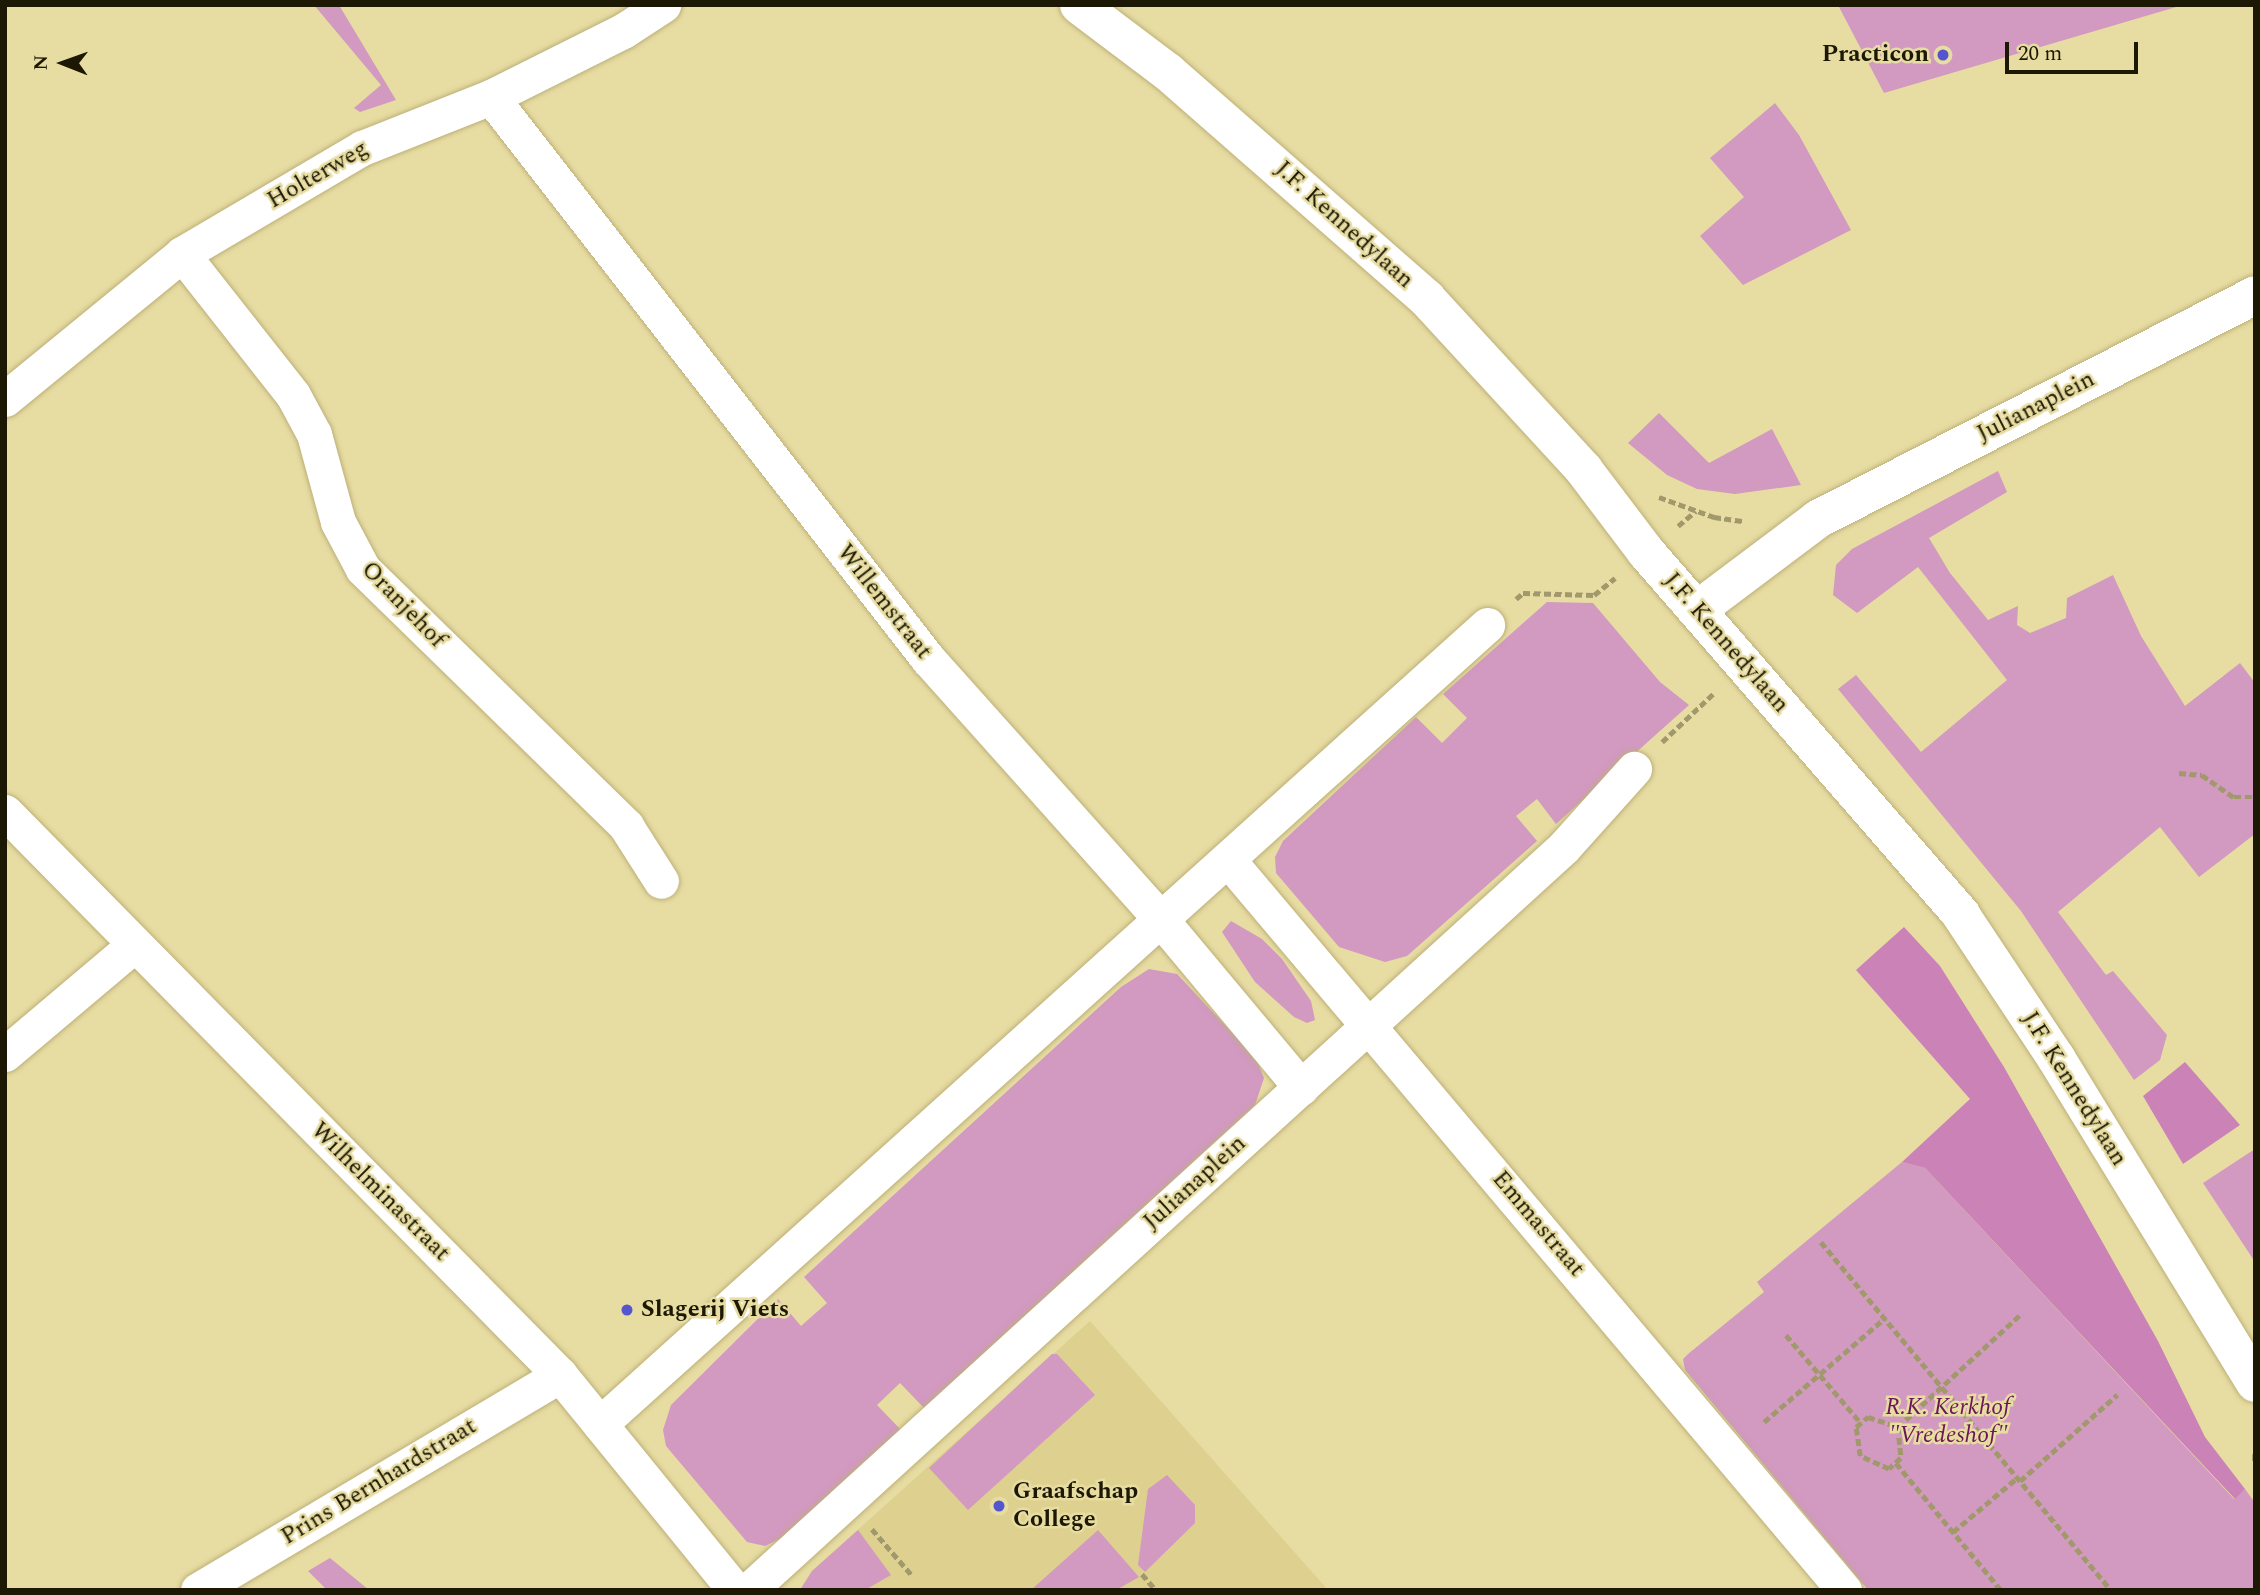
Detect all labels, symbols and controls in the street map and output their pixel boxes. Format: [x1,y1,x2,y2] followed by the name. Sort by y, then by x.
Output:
[28,28,98,98] north arrow
[2008,28,2141,72] scale bar
[2018,38,2062,70] text: 20 m
[1822,41,1929,69] place label: Practicon
[1935,47,1951,63] marker: Practicon
[27,55,56,71] text: N
[262,135,374,215] street label: Holterweg
[1269,155,1419,295] street label: J.F. Kennedylaan
[1972,365,2100,449] street label: Julianaplein
[830,539,938,665] street label: Willemstraat
[355,556,451,654] street label: Oranjehof
[1657,567,1795,719] street label: J.F. Kennedylaan
[2015,1006,2133,1172] street label: J.F. Kennedylaan
[305,1117,455,1267] street label: Wilhelminastraat
[1138,1129,1252,1237] street label: Julianaplein
[1485,1165,1591,1283] street label: Emmastraat
[641,1296,789,1324] place label: Slagerij Viets
[619,1302,635,1318] marker: Slagerij Viets
[1885,1394,2011,1450] park label: R.K. Kerkhof "Vredeshof"
[276,1412,482,1552] street label: Prins Bernhardstraat
[1013,1478,1138,1534] place label: Graafschap College
[991,1498,1007,1514] marker: Graafschap College

